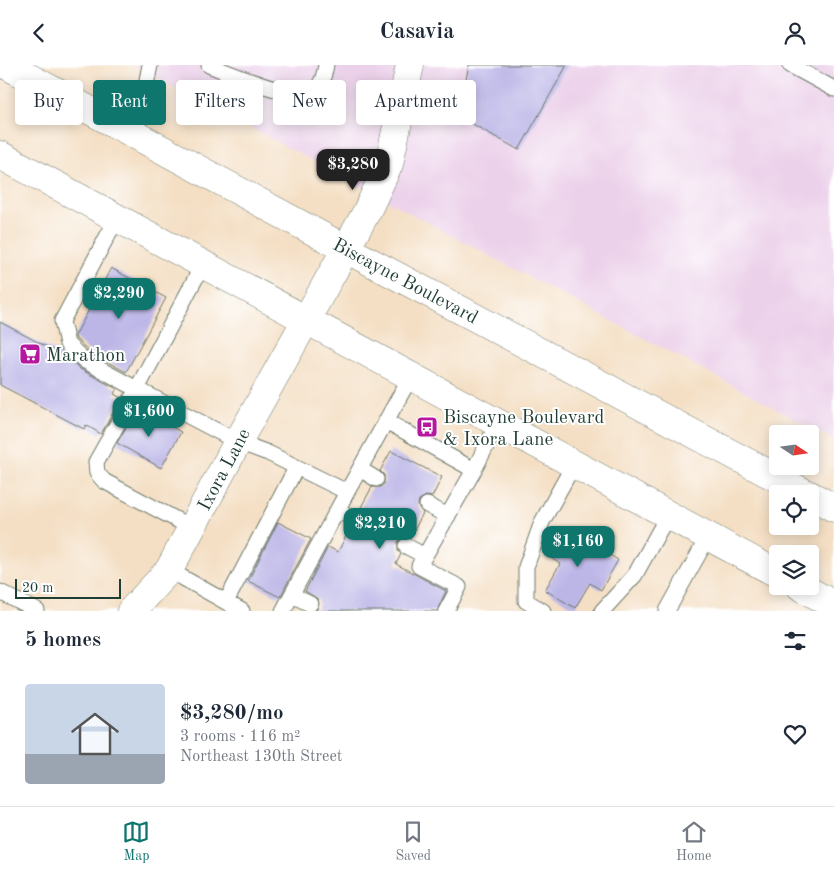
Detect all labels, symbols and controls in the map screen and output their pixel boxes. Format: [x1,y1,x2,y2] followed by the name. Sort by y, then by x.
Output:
[25,19,53,47] icon: back
[781,19,809,47] icon: person
[380,21,454,43] text: Casavia
[15,80,83,125] chip: Buy
[93,80,166,125] chip: Rent
[176,80,263,125] chip: Filters
[273,80,346,125] chip: New
[356,80,476,125] chip: Apartment
[312,149,394,191] pin: $3,280
[328,157,378,173] text: $3,280
[329,236,481,329] street label: Biscayne Boulevard
[78,277,160,320] pin: $2,290
[94,286,144,302] text: $2,290
[18,342,42,366] supermarket icon: Marathon
[46,347,125,366] place label: Marathon
[108,395,190,438] pin: $1,600
[124,404,174,420] text: $1,600
[443,409,604,450] place label: Biscayne Boulevard & Ixora Lane
[415,415,439,439] bus stop icon: Biscayne Boulevard & Ixora Lane
[769,425,819,475] north arrow
[769,425,819,595] map controls
[196,426,255,514] street label: Ixora Lane
[769,485,819,535] button: locate
[339,507,421,550] pin: $2,210
[355,516,405,532] text: $2,210
[537,525,619,568] pin: $1,160
[553,534,603,550] text: $1,160
[769,545,819,595] button: layers
[15,576,121,599] scale bar
[22,581,53,595] text: 20 m
[781,627,809,655] icon: filters
[25,630,101,651] text: 5 homes
[180,703,284,724] text: $3,280/mo
[65,704,125,764] icon: home
[781,720,809,748] icon: heart
[180,729,300,745] text: 3 rooms · 116 m²
[180,749,342,765] text: Northeast 130th Street
[122,818,150,865] tab: Map
[395,818,431,865] tab: Saved
[676,818,712,865] tab: Home

